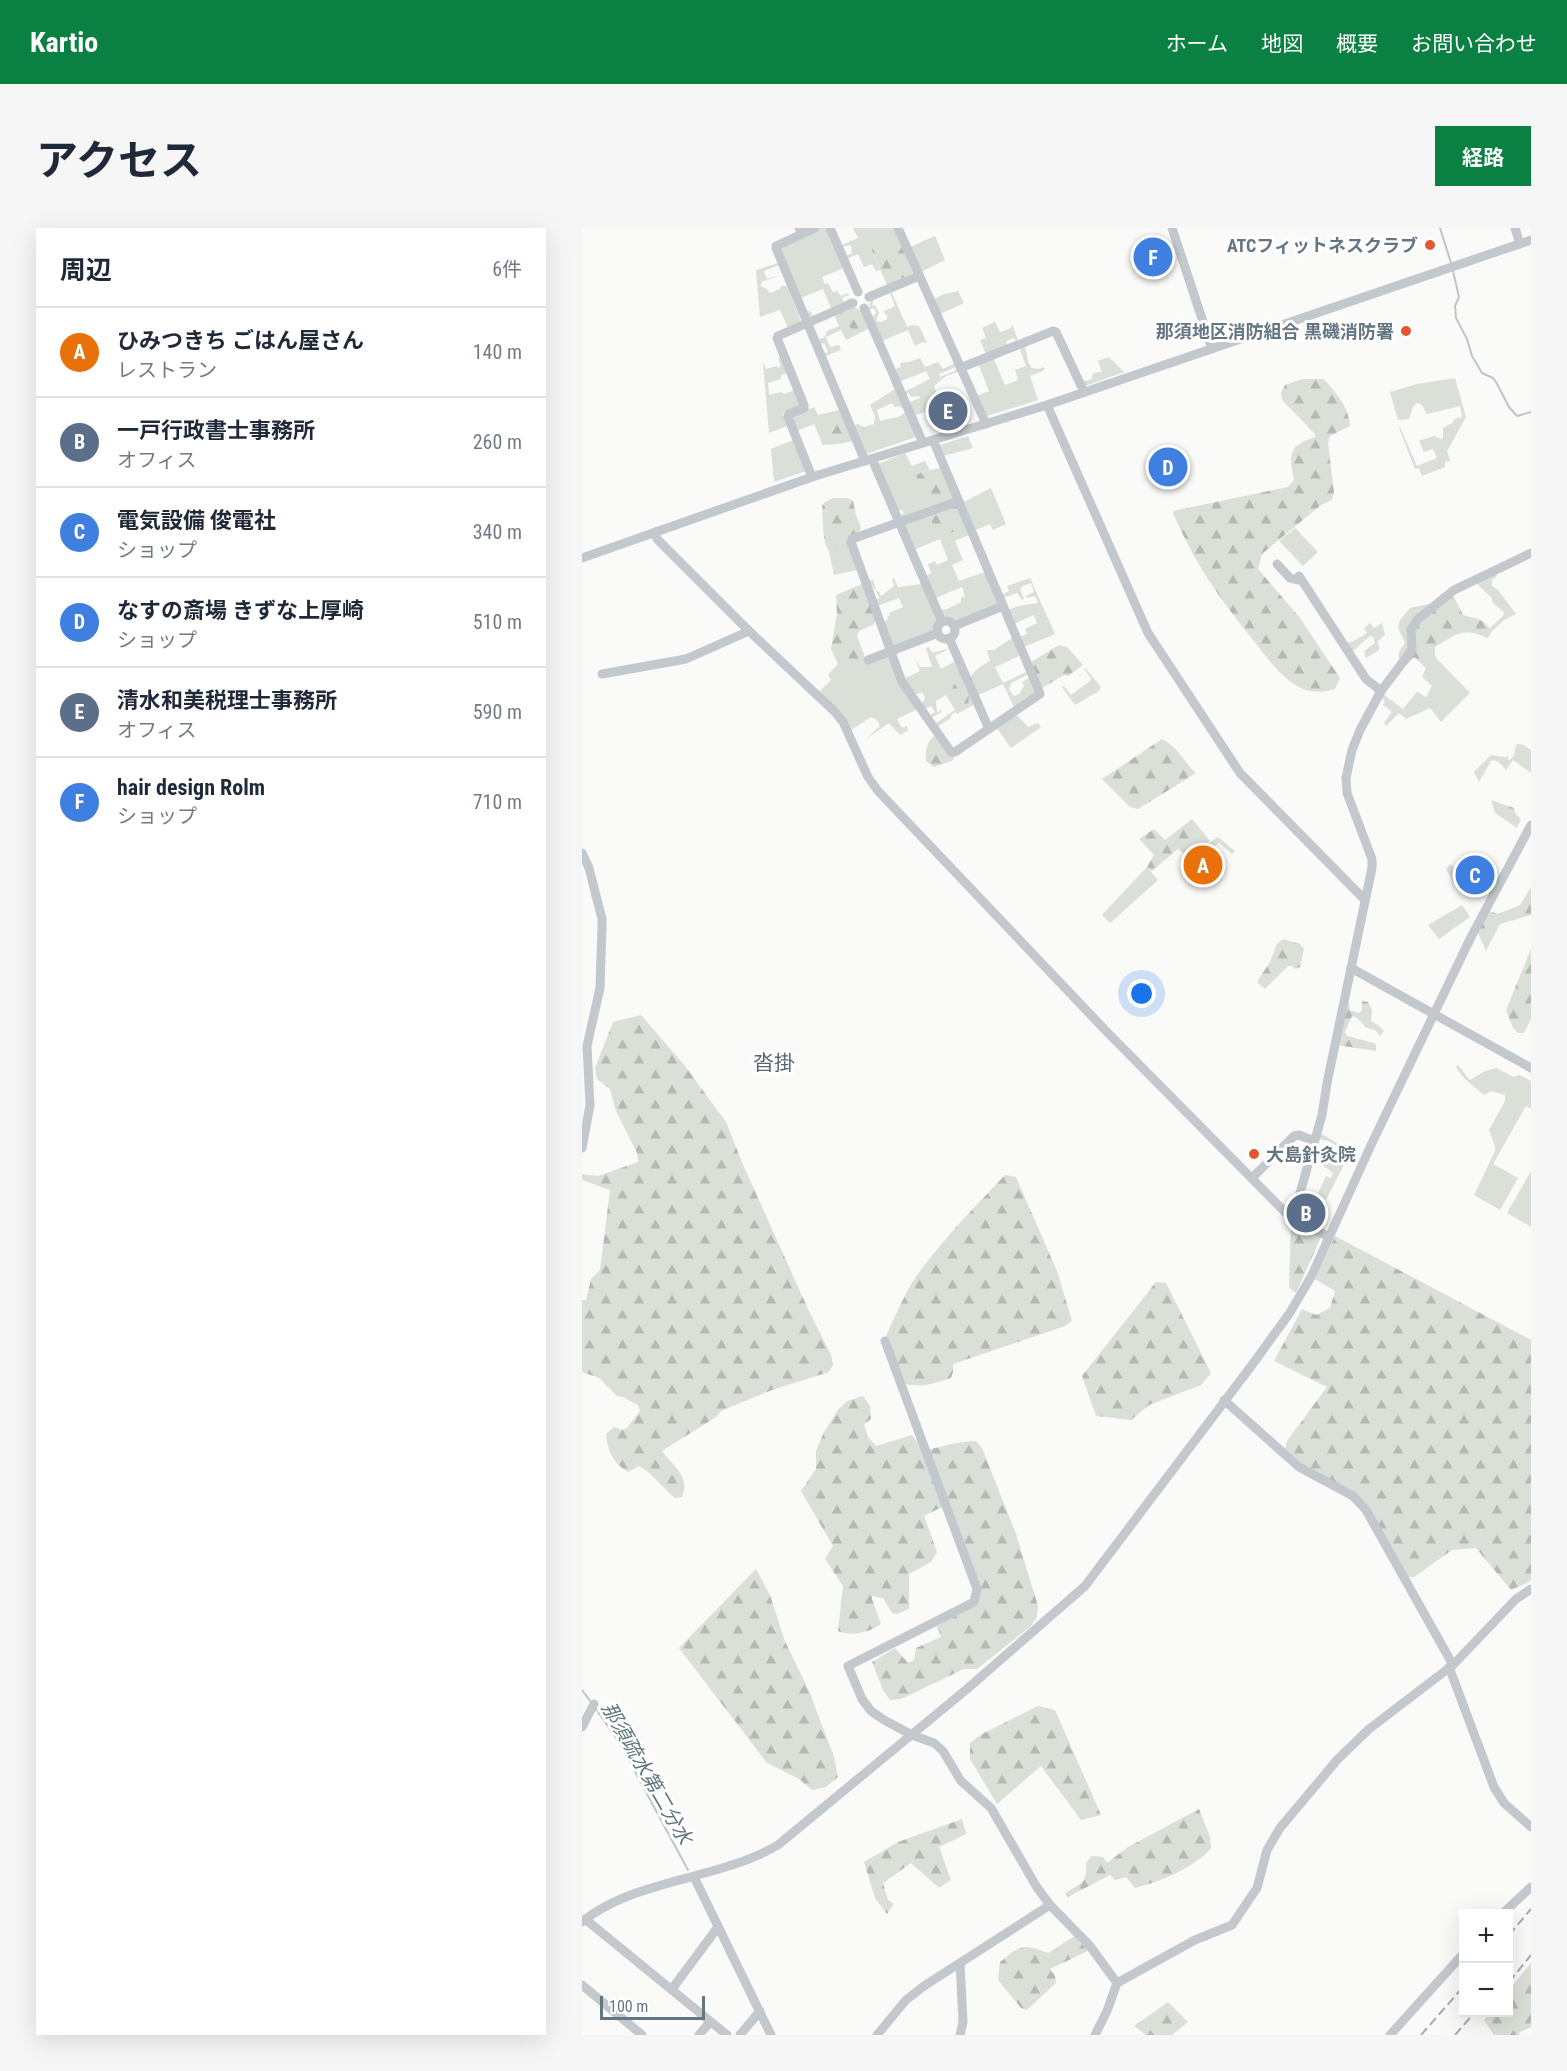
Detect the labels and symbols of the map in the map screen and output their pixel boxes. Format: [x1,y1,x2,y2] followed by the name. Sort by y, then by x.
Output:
[1134,234,1172,279] pin: F
[1227,235,1418,256] place label: ATCフィットネスクラブ
[1423,238,1437,252] marker: ATCフィットネスクラブ
[1156,321,1394,342] place label: 那須地区消防組合 黒磯消防署
[1399,324,1413,338] marker: 那須地区消防組合 黒磯消防署
[928,388,968,434] pin: E
[1148,444,1188,490] pin: D
[1184,842,1222,888] pin: A
[1456,852,1494,898] pin: C
[1127,979,1156,1008] your location
[753,1051,795,1075] district label: 沓掛
[1266,1144,1356,1165] place label: 大島針灸院
[1247,1147,1261,1161] marker: 大島針灸院
[1286,1190,1326,1236] pin: B
[597,1698,698,1850] water label: 那須疏水第二分水
[600,1993,705,2020] scale bar

